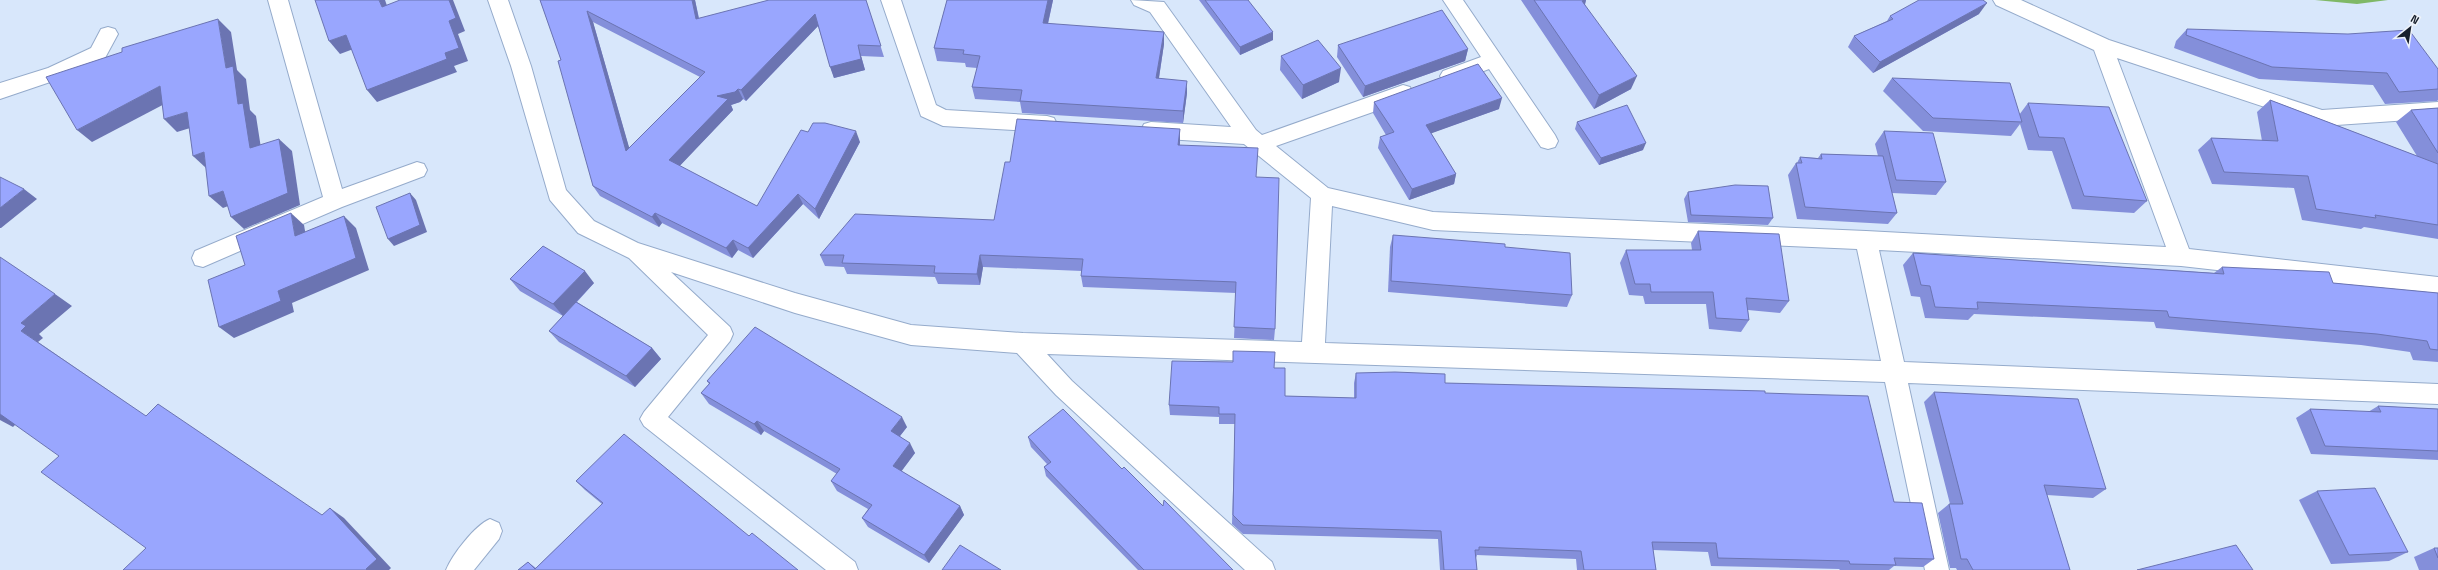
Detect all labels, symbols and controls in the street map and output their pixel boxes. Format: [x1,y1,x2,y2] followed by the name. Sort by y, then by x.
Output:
[2390,8,2430,48] north arrow
[2408,11,2422,27] text: N

